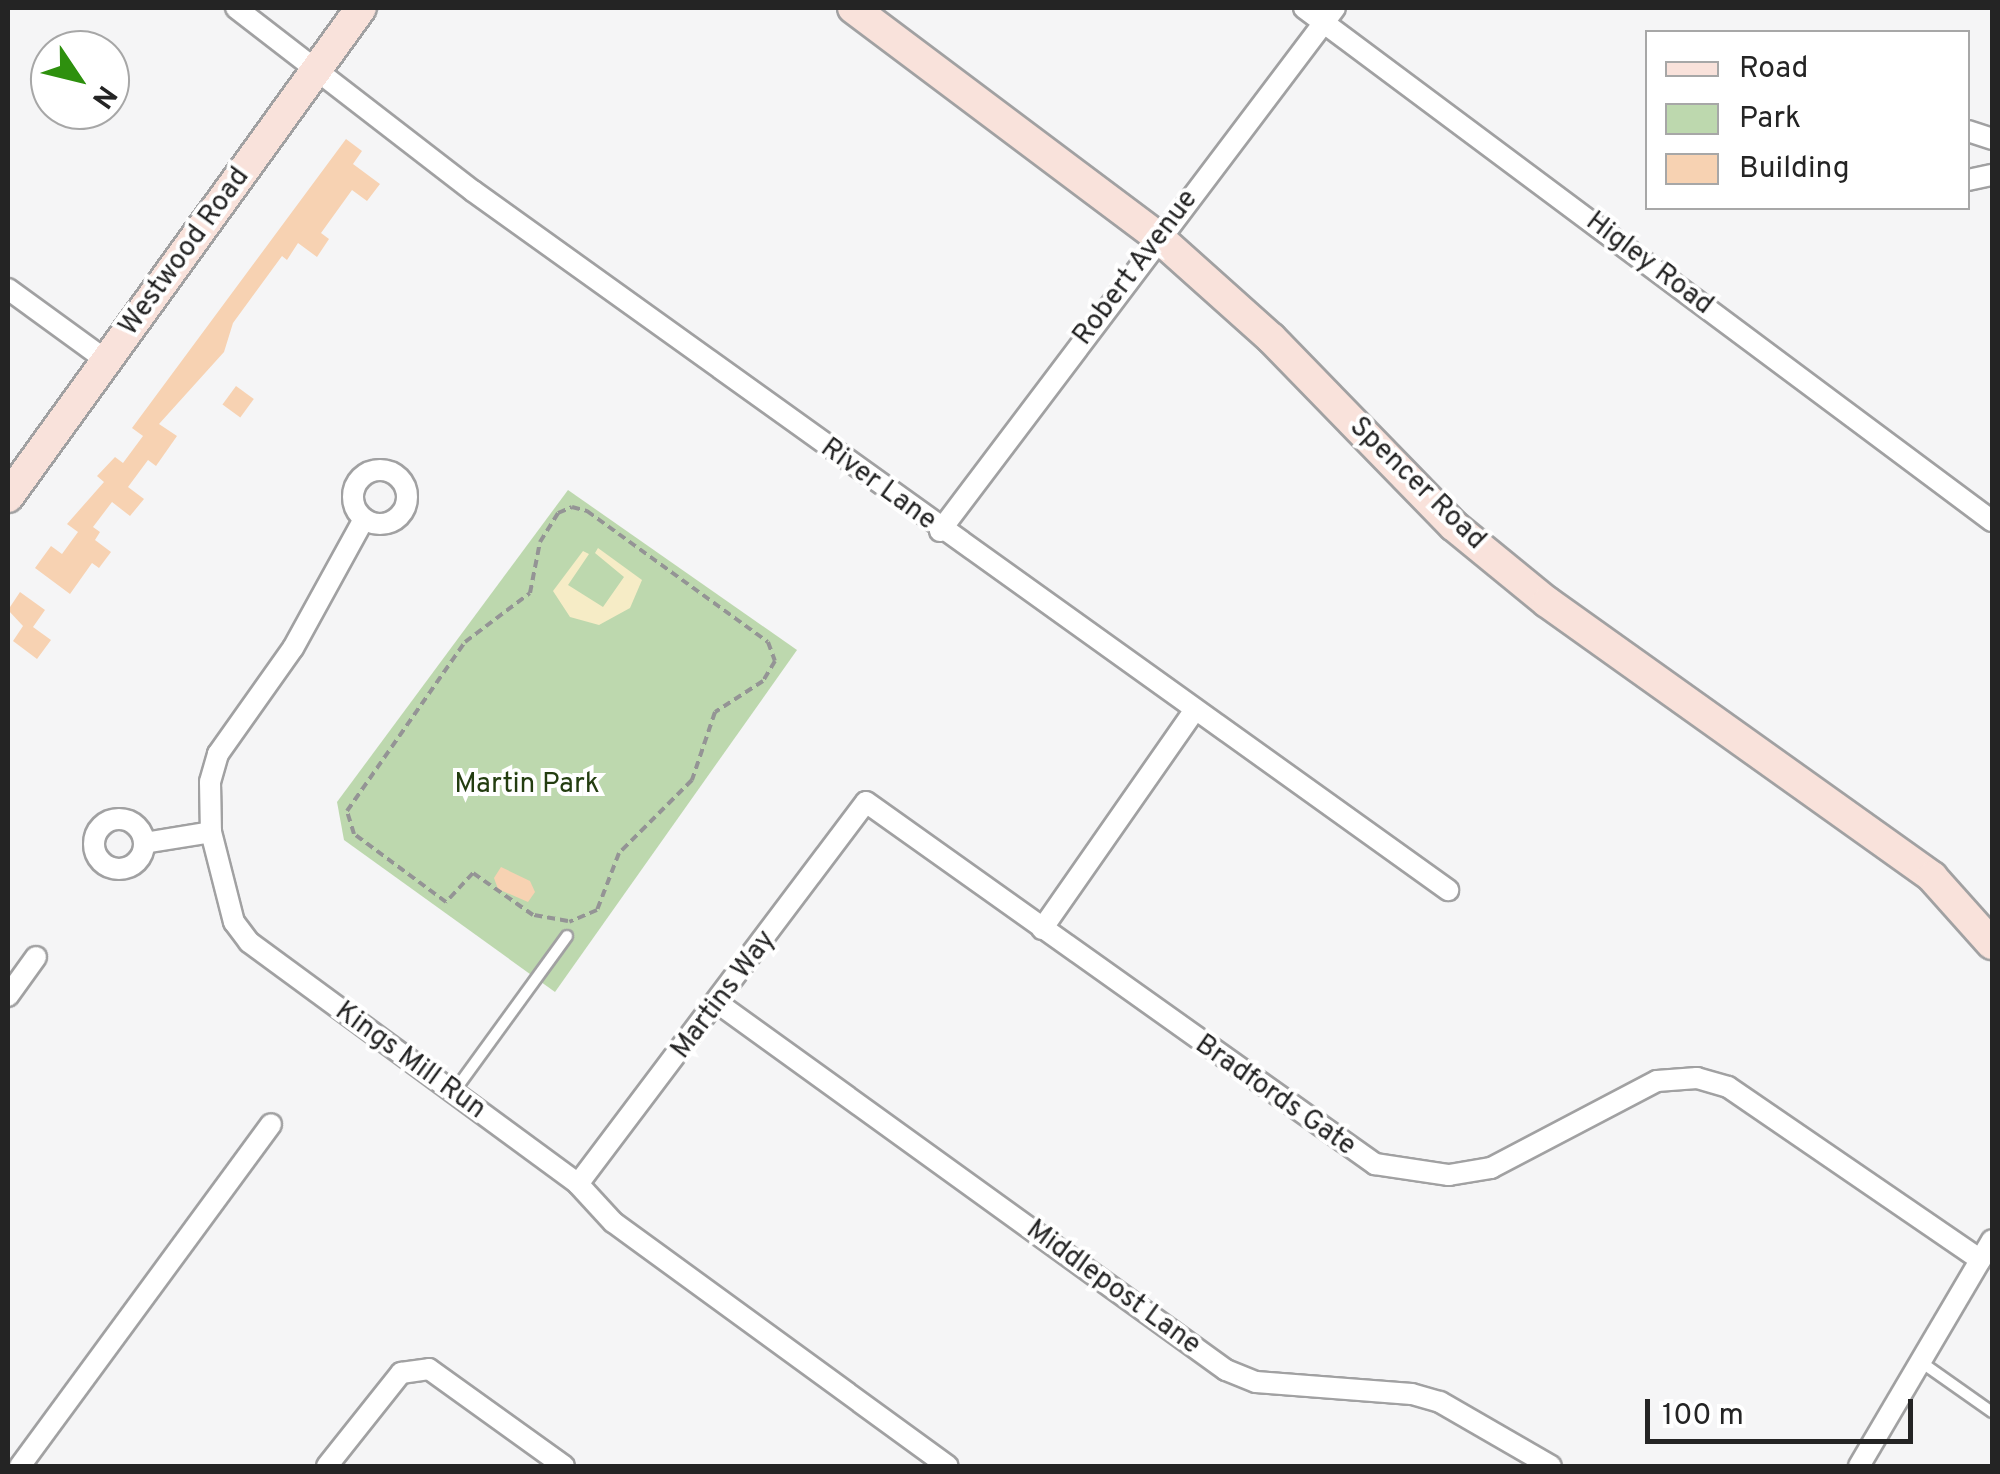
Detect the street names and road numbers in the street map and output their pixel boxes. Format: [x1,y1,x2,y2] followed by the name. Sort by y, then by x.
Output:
[113,161,257,343] street label: Westwood Road
[1066,183,1206,353] street label: Robert Avenue
[1579,205,1719,323] street label: Higley Road
[1342,411,1492,557] street label: Spencer Road
[814,432,942,538] street label: River Lane
[665,924,783,1066] street label: Martins Way
[328,995,492,1127] street label: Kings Mill Run
[1188,1028,1362,1164] street label: Bradfords Gate
[1019,1213,1207,1363] street label: Middlepost Lane

